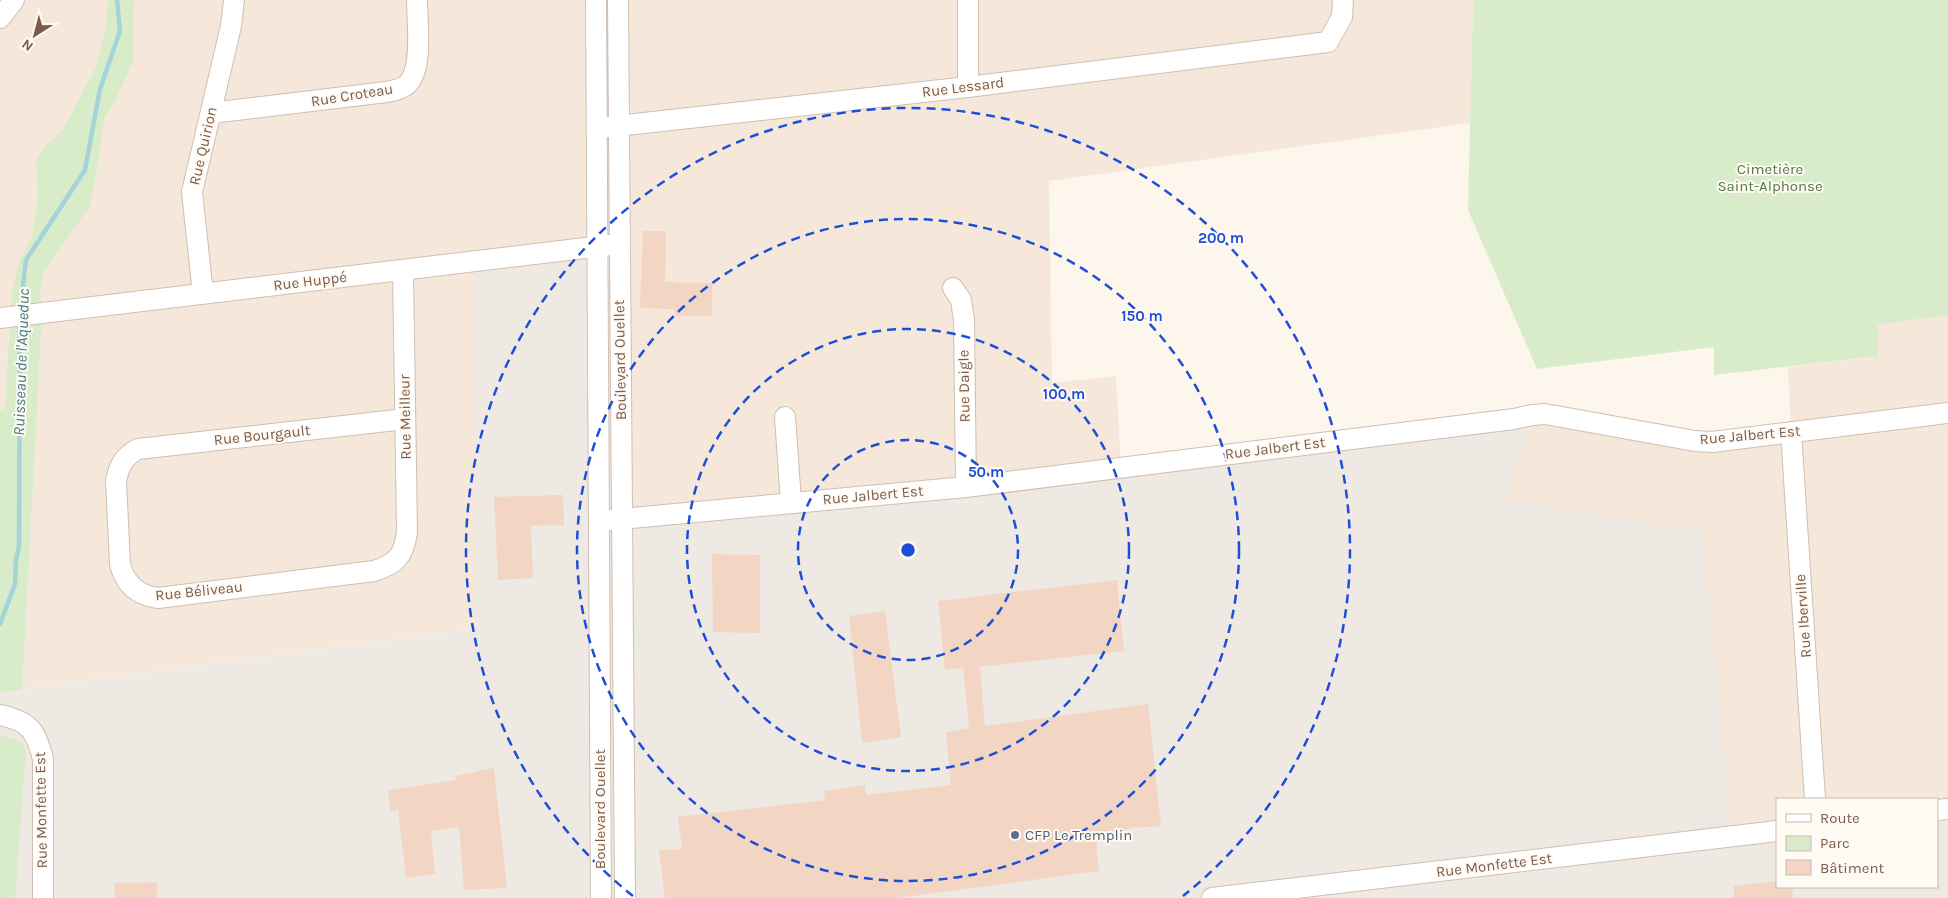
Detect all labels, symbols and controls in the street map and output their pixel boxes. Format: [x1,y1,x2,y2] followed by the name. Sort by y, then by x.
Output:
[10,10,60,60] north arrow
[19,35,37,55] text: N
[921,73,1005,101] street label: Rue Lessard
[310,80,394,110] street label: Rue Croteau
[185,105,221,187] street label: Rue Quirion
[1717,160,1823,195] park label: Cimetière Saint-Alphonse
[1198,229,1244,247] text: 200 m
[272,268,348,294] street label: Rue Huppé
[9,287,33,436] water label: Ruisseau de l'Aqueduc
[610,299,630,420] street label: Boulevard Ouellet
[1121,307,1163,325] text: 150 m
[954,350,974,422] street label: Rue Daigle
[395,374,415,460] street label: Rue Meilleur
[1043,385,1085,403] text: 100 m
[213,421,312,449] street label: Rue Bourgault
[1699,422,1802,448] street label: Rue Jalbert Est
[1224,433,1327,463] street label: Rue Jalbert Est
[968,463,1004,481] text: 50 m
[822,482,925,508] street label: Rue Jalbert Est
[899,541,917,559] centre of rings
[1791,574,1815,658] street label: Rue Iberville
[154,577,244,605] street label: Rue Béliveau
[591,748,609,869] street label: Boulevard Ouellet
[31,751,51,869] street label: Rue Monfette Est
[1776,798,1938,888] legend
[1820,809,1860,827] text: Route
[1025,826,1132,844] place label: CFP Le Tremplin
[1009,829,1021,841] marker: CFP Le Tremplin
[1820,834,1850,852] text: Parc
[1435,849,1553,881] street label: Rue Monfette Est
[1820,859,1884,877] text: Bâtiment

